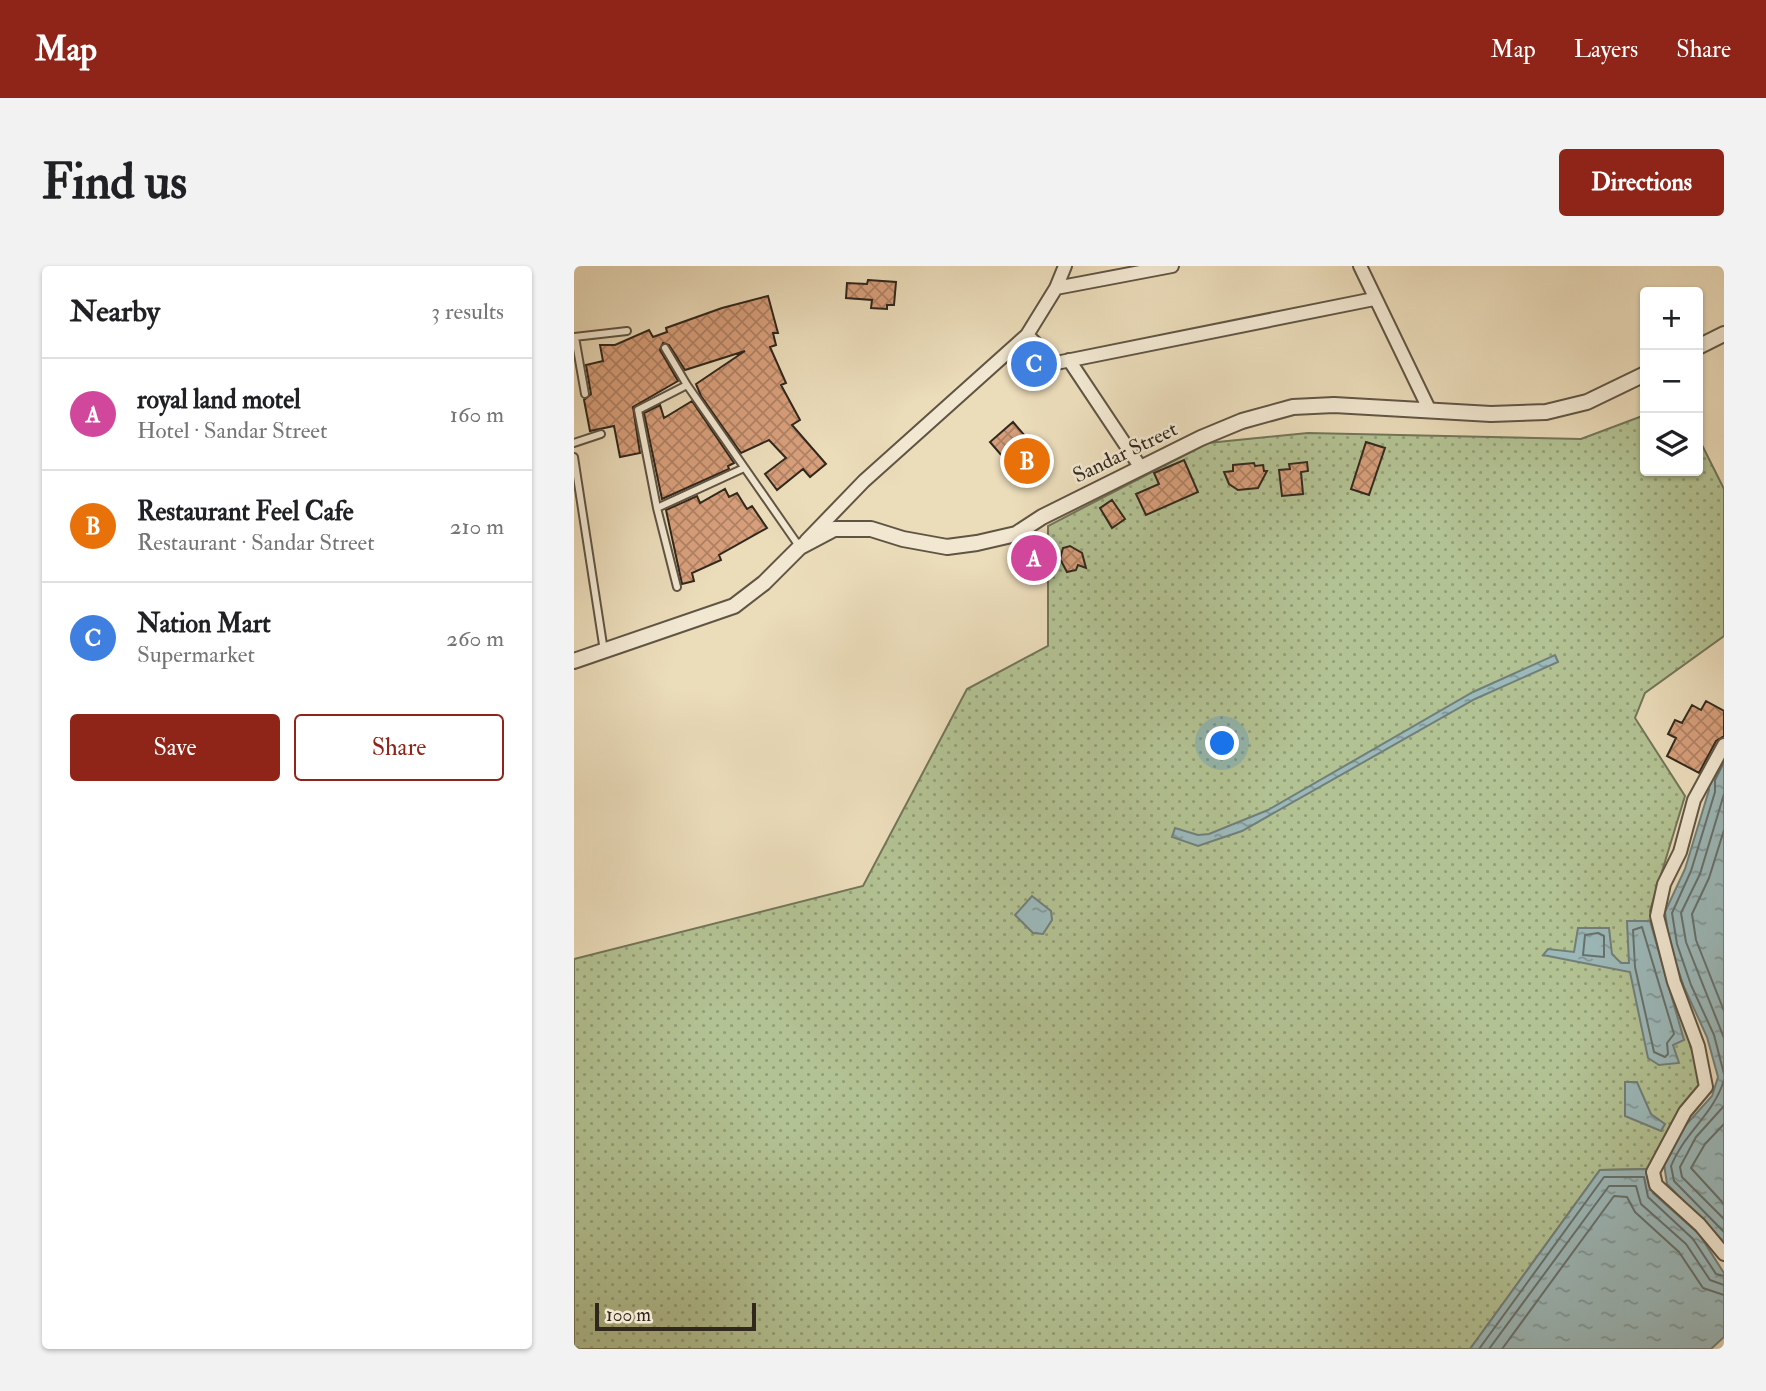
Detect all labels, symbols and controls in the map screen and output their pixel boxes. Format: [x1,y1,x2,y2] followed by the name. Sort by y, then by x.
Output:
[35,29,97,70] text: Map
[1491,34,1536,65] text: Map
[1574,34,1638,65] text: Layers
[1676,34,1731,65] text: Share
[1559,149,1724,216] button: Directions
[42,152,187,213] text: Find us
[1640,287,1703,476] map controls
[1640,287,1703,350] button: +
[70,293,160,330] text: Nearby
[431,297,504,326] text: 3 results
[1011,338,1057,390] pin: C
[1640,350,1703,413] button: −
[137,384,301,416] text: royal land motel
[86,400,100,429] text: A
[450,400,504,429] text: 160 m
[1640,413,1703,476] button: layers
[1069,415,1182,489] street label: Sandar Street
[137,416,327,445] text: Hotel · Sandar Street
[1004,435,1050,487] pin: B
[137,496,354,528] text: Restaurant Feel Cafe
[85,512,101,541] text: B
[450,512,504,541] text: 210 m
[137,528,375,557] text: Restaurant · Sandar Street
[1011,532,1057,584] pin: A
[137,608,271,640] text: Nation Mart
[85,624,101,653] text: C
[446,624,504,653] text: 260 m
[137,640,255,669] text: Supermarket
[70,714,280,781] button: Save
[294,714,504,781] button: Share
[1205,726,1239,760] your location
[595,1300,756,1332] scale bar
[606,1303,651,1327] text: 100 m

